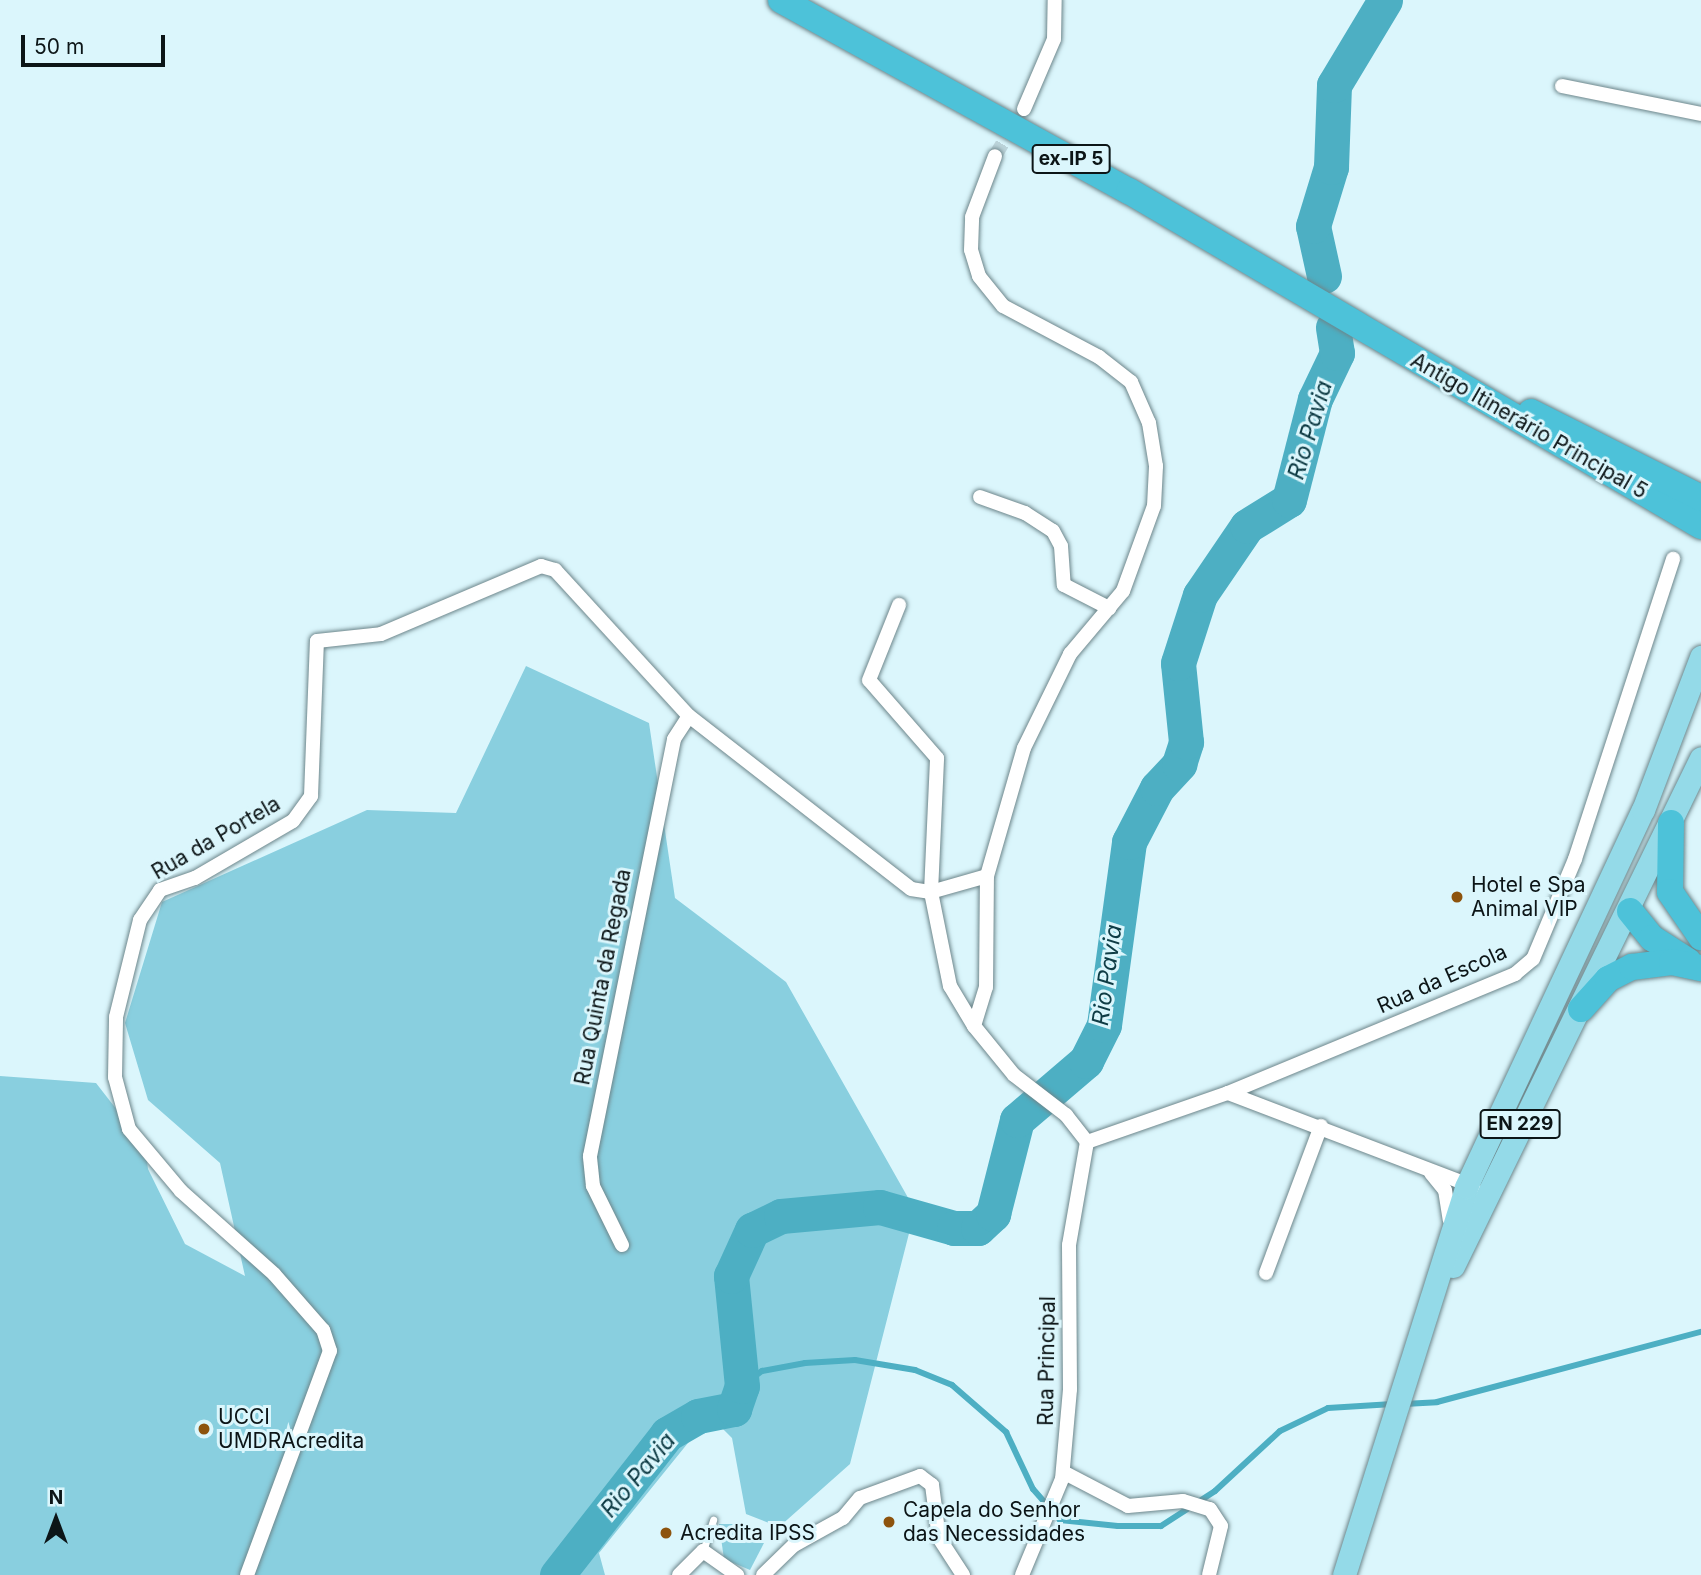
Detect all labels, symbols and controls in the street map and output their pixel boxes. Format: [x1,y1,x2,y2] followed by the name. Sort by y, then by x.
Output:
[24,21,168,65] scale bar
[34,34,84,59] text: 50 m
[1031,144,1111,174] road number: ex-IP 5
[1406,348,1652,504] street label: Antigo Itinerário Principal 5
[1282,377,1338,483] water label: Rio Pavia
[147,791,285,885] street label: Rua da Portela
[570,867,636,1087] street label: Rua Quinta da Regada
[1471,872,1586,922] place label: Hotel e Spa Animal VIP
[1449,889,1465,905] marker: Hotel e Spa Animal VIP
[1086,923,1128,1027] water label: Rio Pavia
[1373,939,1511,1019] street label: Rua da Escola
[1478,1108,1562,1140] road number: EN 229
[1033,1296,1061,1426] street label: Rua Principal
[218,1404,364,1454] place label: UCCI UMDRAcredita
[196,1421,212,1437] marker: UCCI UMDRAcredita
[595,1427,681,1523] water label: Rio Pavia
[21,1484,91,1554] north arrow
[49,1486,63,1509] text: N
[903,1497,1085,1547] place label: Capela do Senhor das Necessidades
[881,1514,897,1530] marker: Capela do Senhor das Necessidades
[680,1520,815,1546] place label: Acredita IPSS
[658,1525,674,1541] marker: Acredita IPSS

